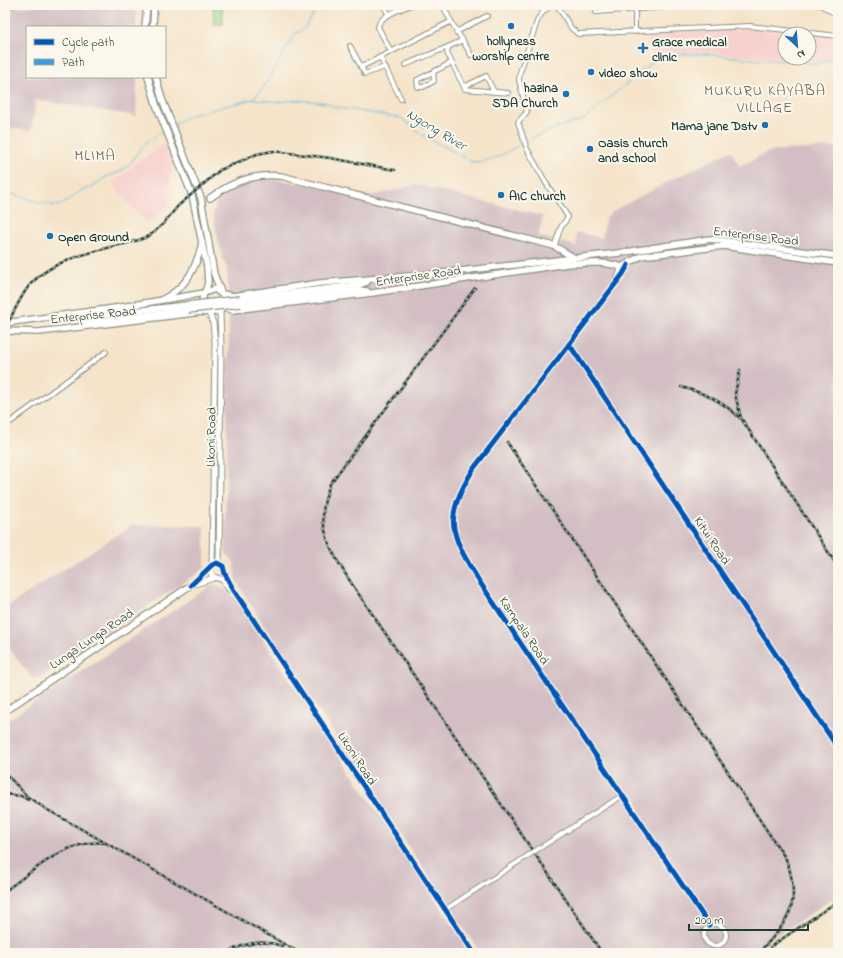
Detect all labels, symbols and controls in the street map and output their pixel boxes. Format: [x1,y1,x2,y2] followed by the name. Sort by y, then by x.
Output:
[506,21,516,31] marker: hollyness worship centre
[26,26,166,78] legend
[777,26,817,66] north arrow
[473,32,551,66] place label: hollyness worship centre
[652,33,727,67] place label: Grace medical clinic
[62,34,114,53] text: Cycle path
[637,42,649,54] marker: Grace medical clinic
[794,45,808,63] text: N
[62,54,85,72] text: Path
[598,64,658,83] place label: video show
[586,67,596,77] marker: video show
[492,79,558,113] place label: hazina SDA Church
[704,80,826,119] district label: MUKURU KAYABA VILLAGE
[561,89,571,99] marker: hazina SDA Church
[402,104,472,157] water label: Ngong River
[671,117,758,136] place label: Mama jane Dstv
[760,120,770,130] marker: Mama jane Dstv
[598,134,668,168] place label: Oasis church and school
[585,144,595,154] marker: Oasis church and school
[74,145,116,167] district label: MLIMA
[509,187,566,206] place label: AIC church
[496,190,506,200] marker: AIC church
[712,222,800,251] street label: Enterprise Road
[58,228,130,247] place label: Open Ground
[45,231,55,241] marker: Open Ground
[374,261,463,292] street label: Enterprise Road
[49,301,138,329] street label: Enterprise Road
[201,406,222,467] street label: Likoni Road
[689,513,735,569] street label: Kitui Road
[494,593,554,669] street label: Kampala Road
[46,604,139,675] street label: Lunga Lunga Road
[332,729,381,790] street label: Likoni Road
[689,906,808,932] scale bar
[695,912,724,930] text: 200 m

